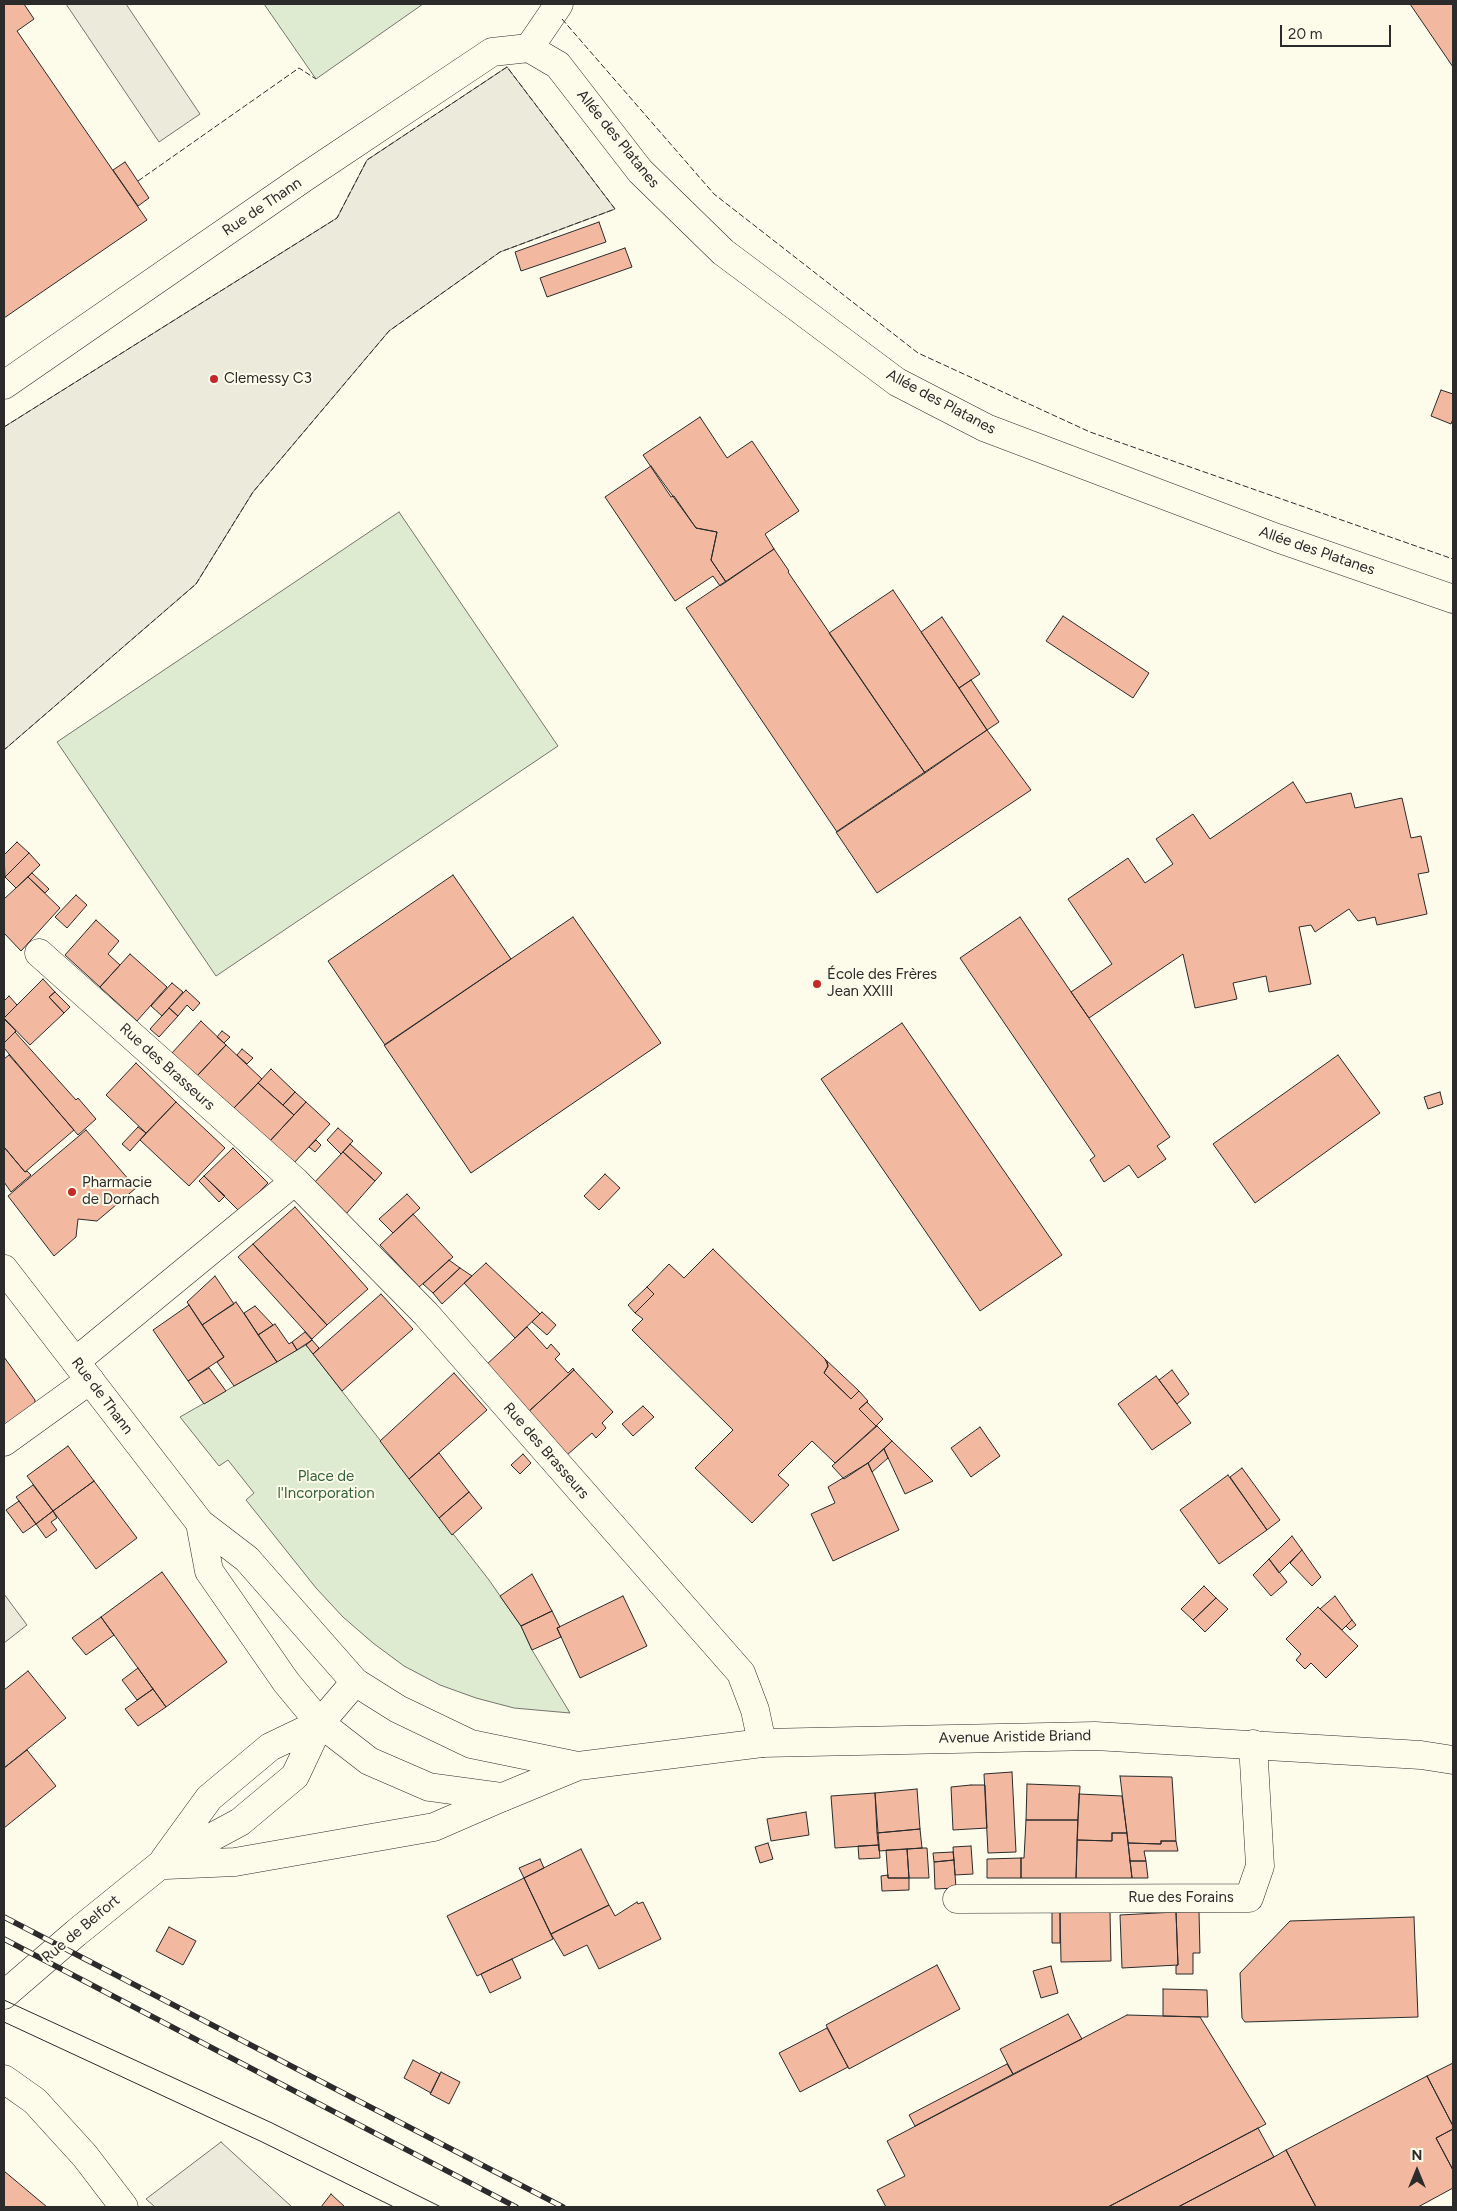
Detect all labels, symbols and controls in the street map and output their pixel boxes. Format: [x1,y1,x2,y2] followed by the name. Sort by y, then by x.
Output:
[1282,15,1393,47] scale bar
[1288,25,1322,43] text: 20 m
[573,86,663,192] street label: Allée des Platanes
[219,174,305,240] street label: Rue de Thann
[883,366,999,438] street label: Allée des Platanes
[224,370,312,388] place label: Clemessy C3
[208,373,220,385] marker: Clemessy C3
[1257,523,1377,579] street label: Allée des Platanes
[827,966,937,1001] place label: École des Frères Jean XXIII
[811,978,823,990] marker: École des Frères Jean XXIII
[116,1020,218,1114] street label: Rue des Brasseurs
[82,1174,159,1209] place label: Pharmacie de Dornach
[66,1186,78,1198] marker: Pharmacie de Dornach
[67,1354,137,1438] street label: Rue de Thann
[499,1399,593,1503] street label: Rue des Brasseurs
[277,1468,375,1503] park label: Place de l'Incorporation
[939,1727,1091,1747] street label: Avenue Aristide Briand
[1128,1889,1234,1907] street label: Rue des Forains
[38,1891,124,1967] street label: Rue de Belfort
[1392,2146,1442,2196] north arrow
[1412,2147,1422,2164] text: N

